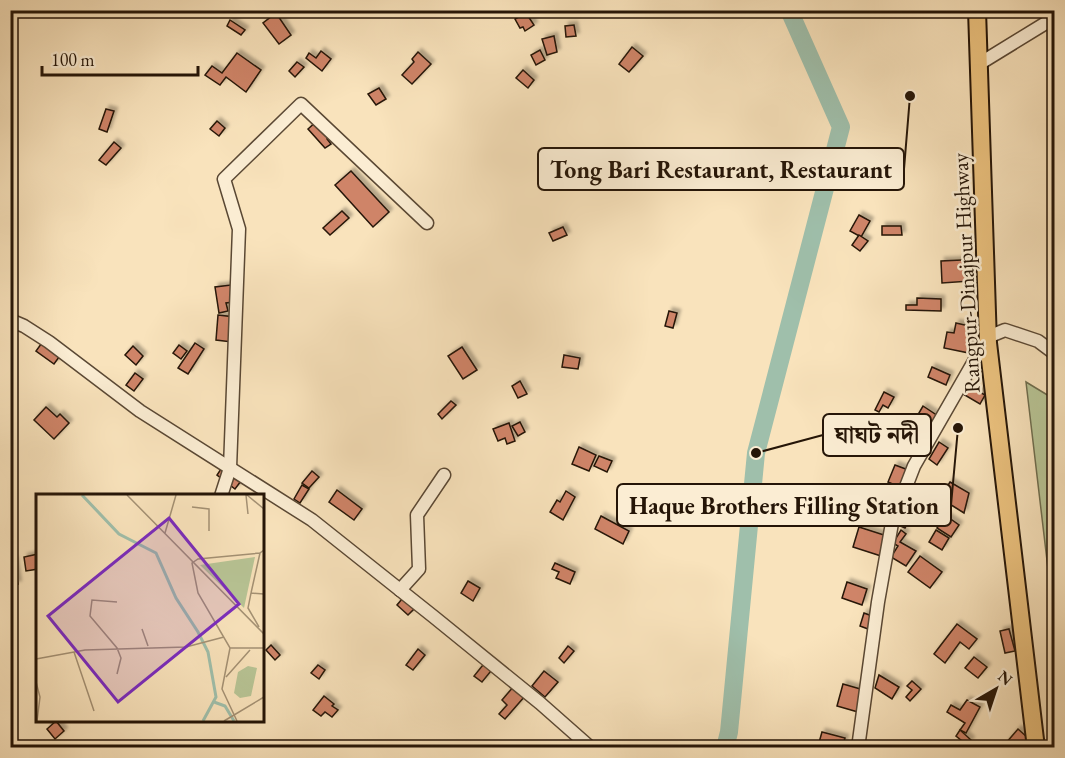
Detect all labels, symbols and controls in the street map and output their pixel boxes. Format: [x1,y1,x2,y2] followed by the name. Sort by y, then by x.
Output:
[42,39,198,77] scale bar
[51,48,95,71] text: 100 m
[538,148,904,190] callout: Tong Bari Restaurant, Restaurant
[945,152,987,394] street label: Rangpur-Dinajpur Highway
[550,154,892,186] text: Tong Bari Restaurant, Restaurant
[823,414,931,456] callout: ঘাঘট নদী
[834,419,919,450] text: ঘাঘট নদী
[617,484,951,526] callout: Haque Brothers Filling Station
[629,490,939,522] text: Haque Brothers Filling Station
[36,494,264,722] inset map
[966,659,1026,719] north arrow
[993,665,1017,690] text: N

